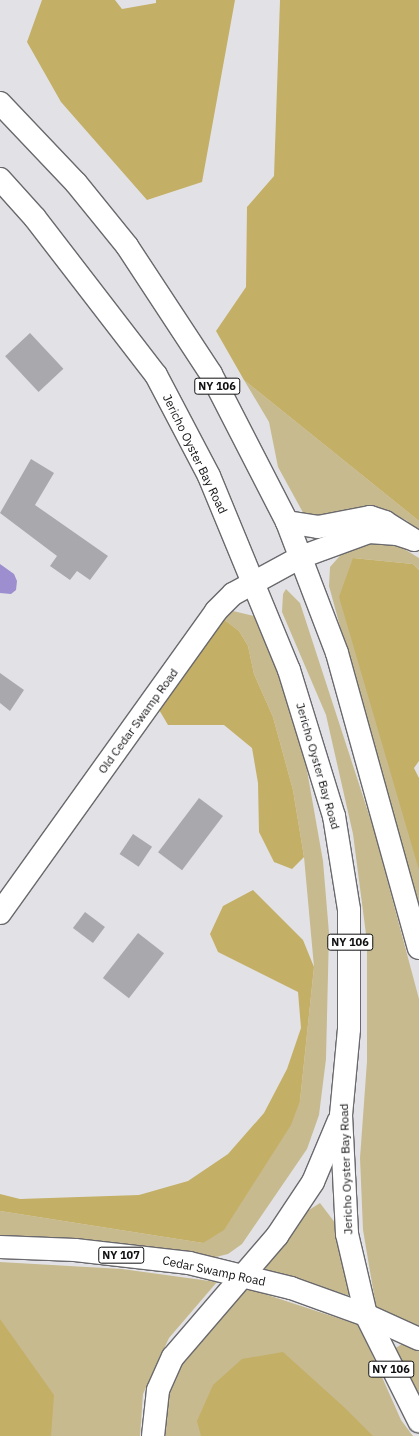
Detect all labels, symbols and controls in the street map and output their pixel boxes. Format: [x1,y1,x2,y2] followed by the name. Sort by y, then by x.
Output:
[194,377,240,395] road number: NY 106
[160,392,230,516] street label: Jericho Oyster Bay Road
[95,666,181,776] street label: Old Cedar Swamp Road
[293,701,343,831] street label: Jericho Oyster Bay Road
[327,933,373,951] road number: NY 106
[337,1103,355,1235] street label: Jericho Oyster Bay Road
[98,1246,144,1264] road number: NY 107
[161,1253,267,1289] street label: Cedar Swamp Road
[368,1360,414,1378] road number: NY 106

